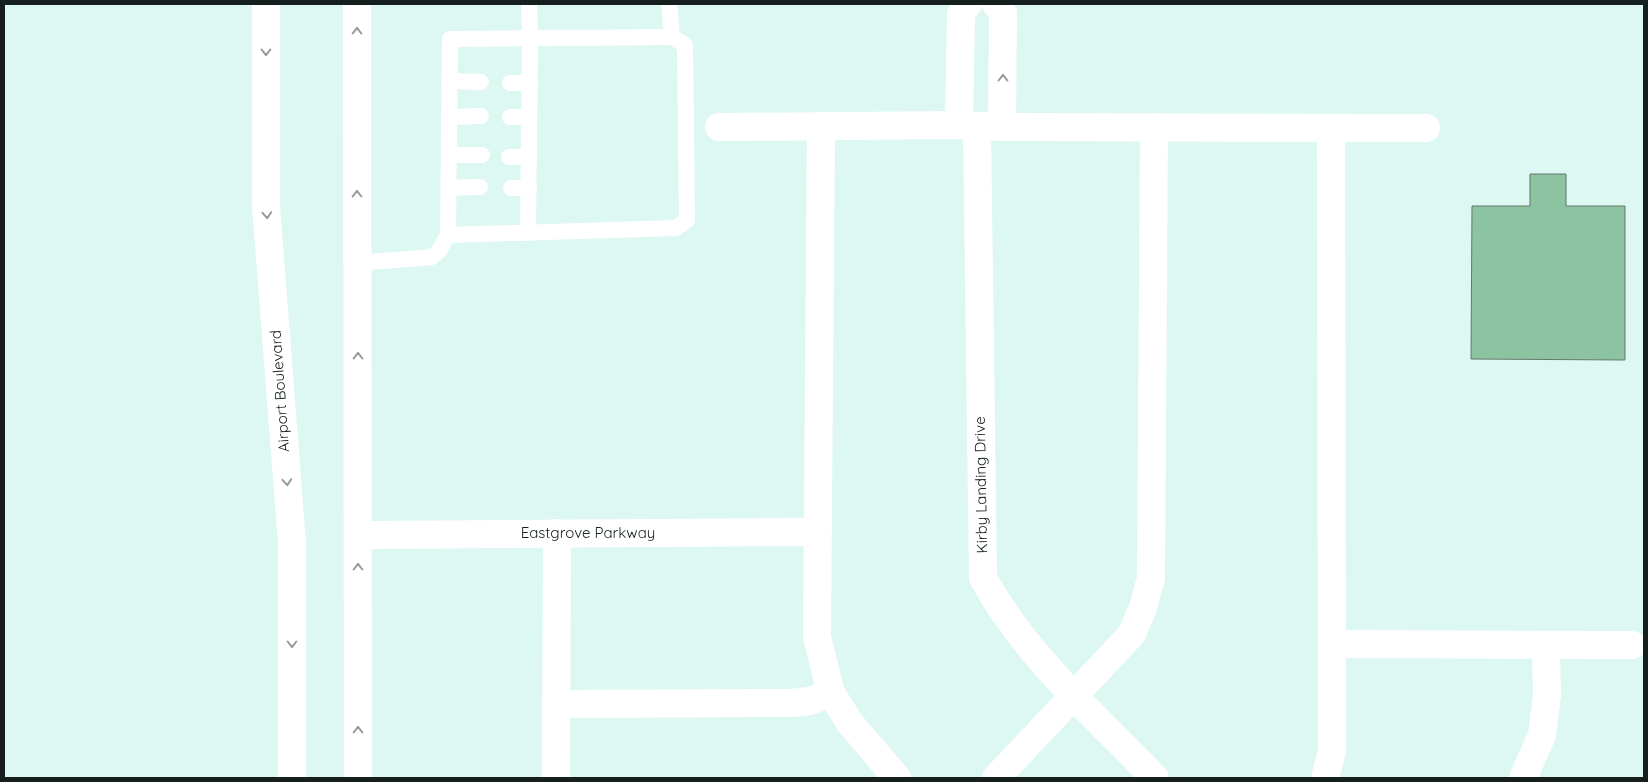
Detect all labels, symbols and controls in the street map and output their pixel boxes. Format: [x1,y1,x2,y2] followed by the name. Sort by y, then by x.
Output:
[352,27,362,34] one-way arrow
[261,49,271,57] one-way arrow
[998,74,1008,82] one-way arrow
[352,189,362,197] one-way arrow
[261,211,272,219] one-way arrow
[266,329,293,453] street label: Airport Boulevard
[353,352,363,360] one-way arrow
[970,416,991,554] street label: Kirby Landing Drive
[282,478,293,486] one-way arrow
[521,523,655,542] street label: Eastgrove Parkway
[353,563,363,570] one-way arrow
[287,640,297,648] one-way arrow
[353,725,363,733] one-way arrow

